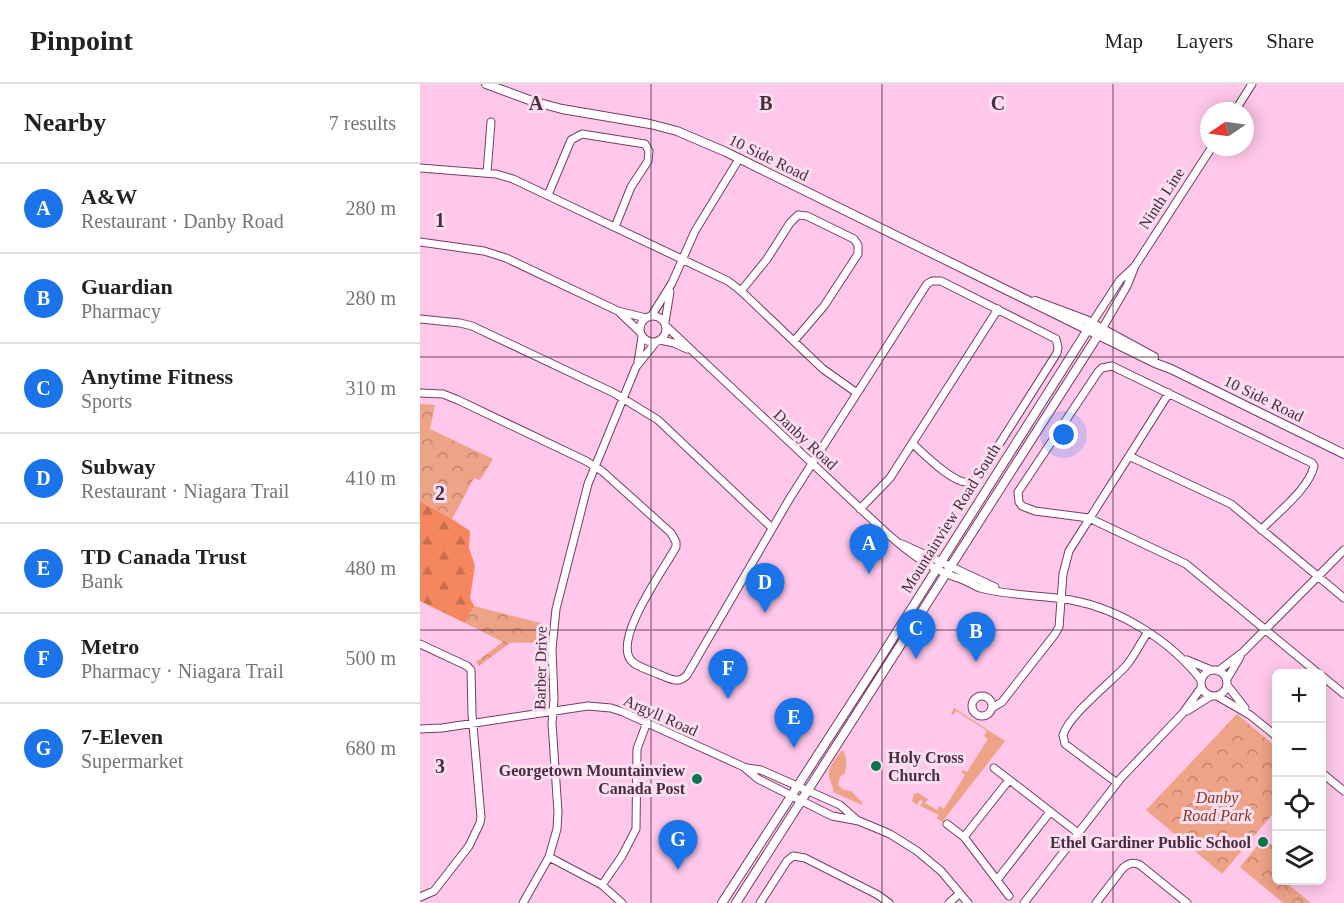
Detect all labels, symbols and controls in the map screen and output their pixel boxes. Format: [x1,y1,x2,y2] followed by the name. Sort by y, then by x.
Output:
[30,25,133,56] text: Pinpoint
[1105,29,1143,53] text: Map
[1176,29,1233,53] text: Layers
[1266,29,1314,53] text: Share
[529,92,544,114] text: A
[759,92,773,114] text: B
[991,92,1005,114] text: C
[1200,102,1254,156] north arrow
[24,108,106,137] text: Nearby
[329,112,396,134] text: 7 results
[726,131,811,184] street label: 10 Side Road
[1135,164,1188,232] street label: Ninth Line
[81,184,137,209] text: A&W
[36,197,51,219] text: A
[345,197,396,219] text: 280 m
[435,209,445,231] text: 1
[81,210,284,232] text: Restaurant · Danby Road
[81,274,173,299] text: Guardian
[37,287,50,309] text: B
[345,287,396,309] text: 280 m
[81,300,161,322] text: Pharmacy
[81,364,233,389] text: Anytime Fitness
[1221,372,1306,425] street label: 10 Side Road
[36,377,51,399] text: C
[345,377,396,399] text: 310 m
[81,390,132,412] text: Sports
[770,406,841,474] street label: Danby Road
[1049,420,1078,449] your location
[898,441,1003,596] street label: Mountainview Road South
[81,454,156,479] text: Subway
[36,467,51,489] text: D
[345,467,396,489] text: 410 m
[81,480,289,502] text: Restaurant · Niagara Trail
[435,482,445,504] text: 2
[850,524,888,574] pin: A
[81,544,246,569] text: TD Canada Trust
[37,557,50,579] text: E
[345,557,396,579] text: 480 m
[746,564,784,613] pin: D
[81,570,123,592] text: Bank
[896,610,936,659] pin: C
[956,612,996,662] pin: B
[531,626,550,710] street label: Barber Drive
[81,634,139,659] text: Metro
[37,647,50,669] text: F
[345,647,396,669] text: 500 m
[708,650,748,699] pin: F
[81,660,284,682] text: Pharmacy · Niagara Trail
[1272,669,1326,885] map controls
[1272,669,1326,723] button: +
[621,692,700,740] street label: Argyll Road
[774,698,814,748] pin: E
[1272,723,1326,777] button: −
[81,724,163,749] text: 7-Eleven
[36,737,51,759] text: G
[345,737,396,759] text: 680 m
[888,749,964,784] place label: Holy Cross Church
[81,750,183,772] text: Supermarket
[435,755,445,777] text: 3
[869,759,883,773] marker: Holy Cross Church
[499,762,686,797] place label: Georgetown Mountainview Canada Post
[690,772,704,786] marker: Georgetown Mountainview Canada Post
[1272,777,1326,831] button: locate
[1182,789,1252,824] park label: Danby Road Park
[658,820,698,870] pin: G
[1272,831,1326,885] button: layers
[1050,834,1252,851] place label: Ethel Gardiner Public School
[1256,835,1270,849] marker: Ethel Gardiner Public School

